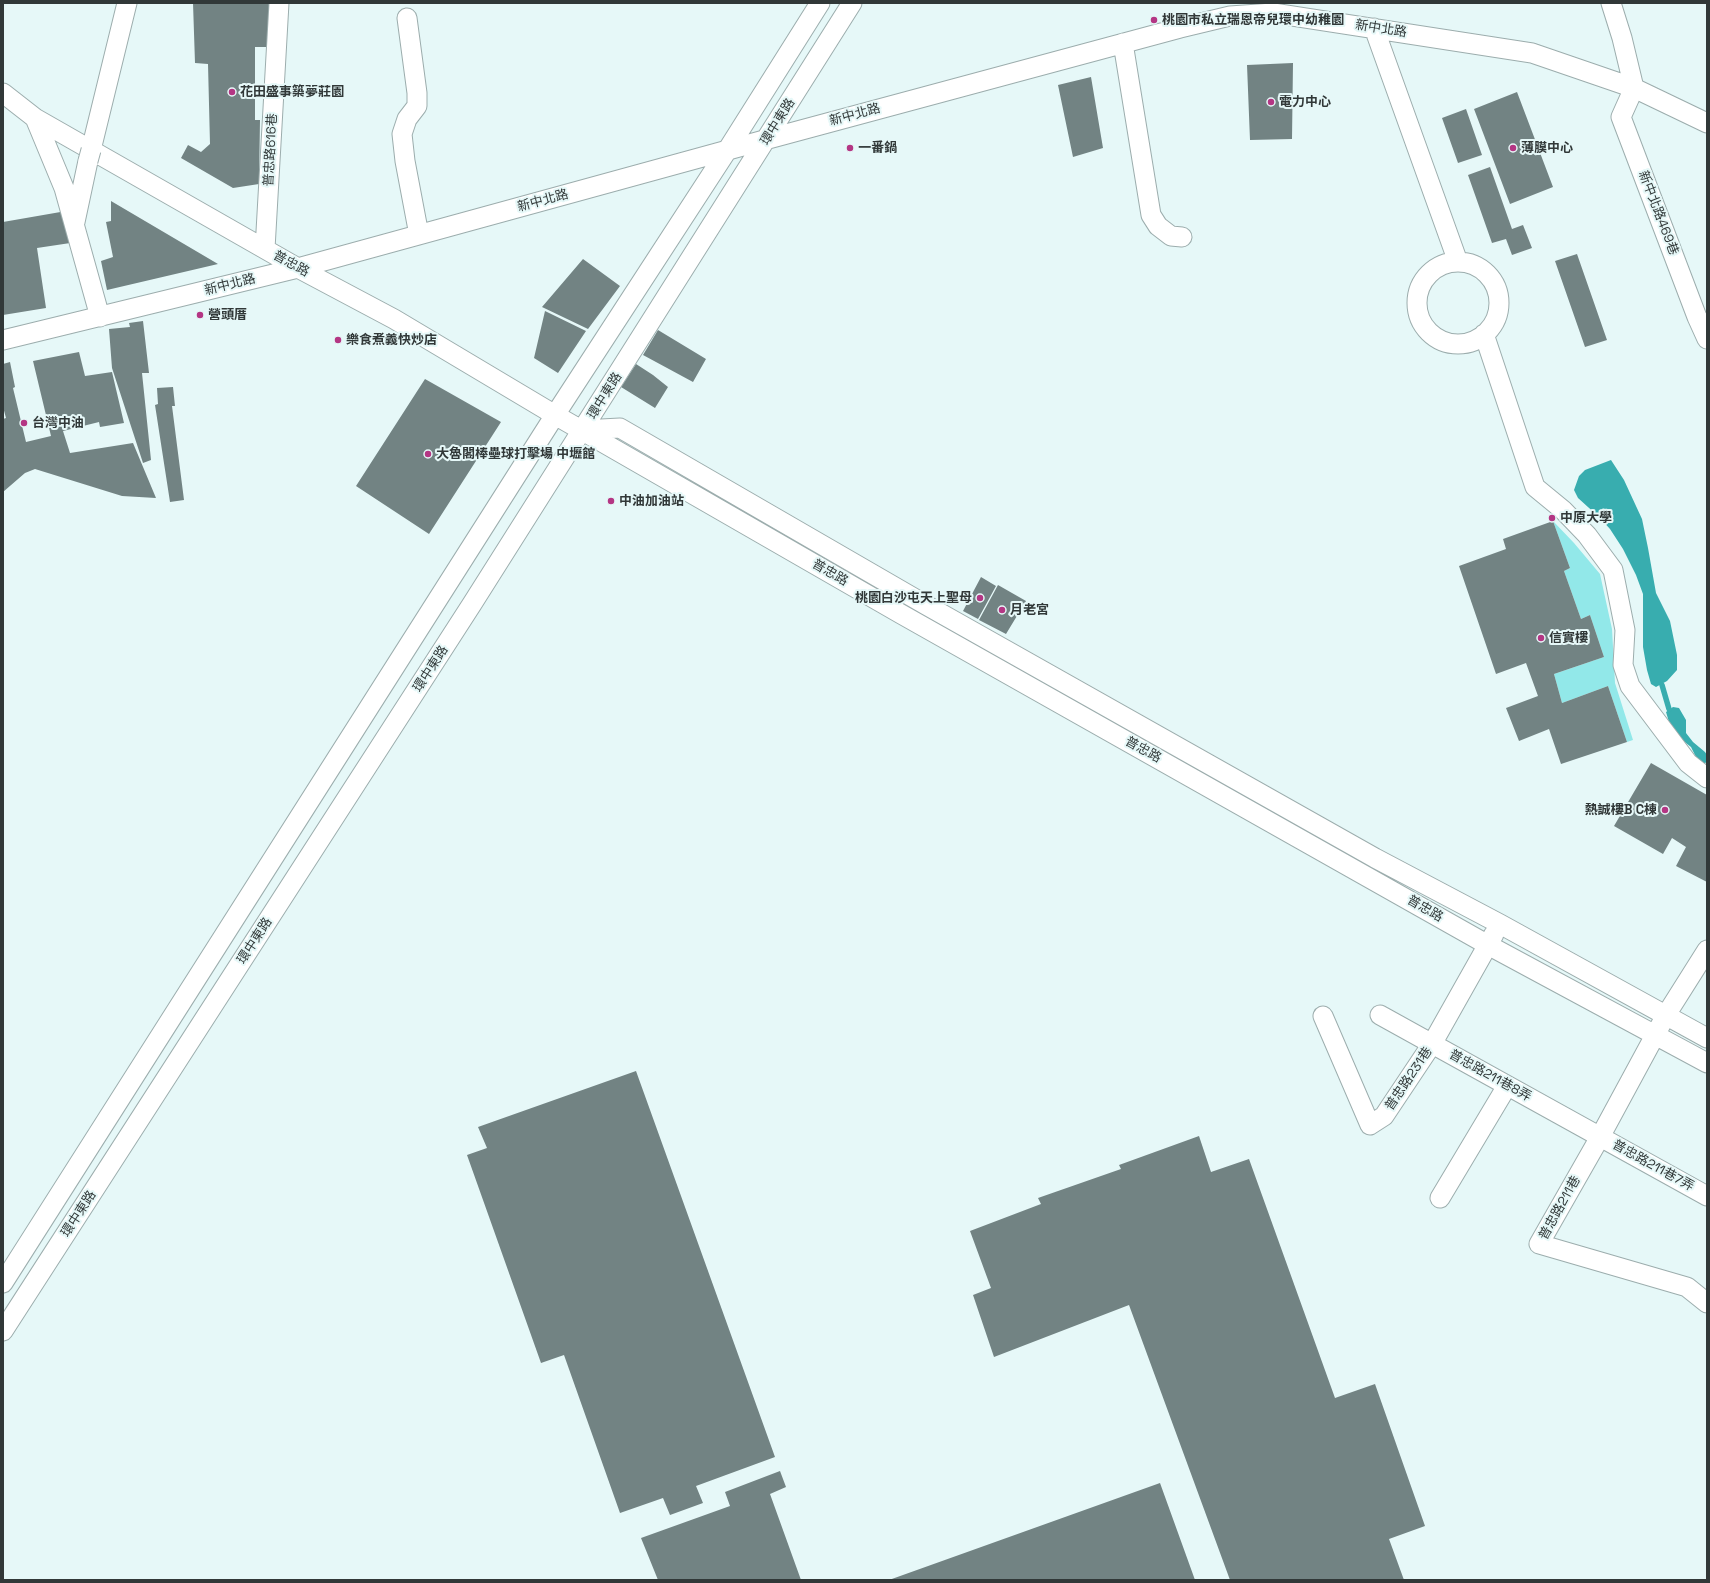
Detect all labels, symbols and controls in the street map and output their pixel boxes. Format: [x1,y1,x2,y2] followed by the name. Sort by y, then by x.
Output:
[1162,12,1344,28] place label: 桃園市私立瑞恩帝兒環中幼稚園
[1149,15,1159,25] marker: 桃園市私立瑞恩帝兒環中幼稚園
[1354,17,1408,41] street label: 新中北路
[240,84,344,100] place label: 花田盛事築夢莊園
[227,87,237,97] marker: 花田盛事築夢莊園
[1279,94,1331,110] place label: 電力中心
[758,96,798,148] street label: 環中東路
[1266,97,1276,107] marker: 電力中心
[828,101,882,129] street label: 新中北路
[261,113,281,187] street label: 普忠路616巷
[858,140,897,156] place label: 一番鍋
[1521,140,1573,156] place label: 薄膜中心
[845,143,855,153] marker: 一番鍋
[1508,143,1518,153] marker: 薄膜中心
[1635,169,1681,257] street label: 新中北路469巷
[516,187,570,215] street label: 新中北路
[270,248,312,280] street label: 普忠路
[203,271,257,299] street label: 新中北路
[208,307,247,323] place label: 營頭厝
[195,310,205,320] marker: 營頭厝
[346,332,437,348] place label: 樂食煮義快炒店
[333,335,343,345] marker: 樂食煮義快炒店
[585,370,625,422] street label: 環中東路
[32,415,84,431] place label: 台灣中油
[19,418,29,428] marker: 台灣中油
[436,446,595,462] place label: 大魯閣棒壘球打擊場 中壢館
[423,449,433,459] marker: 大魯閣棒壘球打擊場 中壢館
[619,493,684,509] place label: 中油加油站
[606,496,616,506] marker: 中油加油站
[1560,510,1612,526] place label: 中原大學
[1547,513,1557,523] marker: 中原大學
[809,556,851,590] street label: 普忠路
[855,590,972,606] place label: 桃園白沙屯天上聖母
[975,593,985,603] marker: 桃園白沙屯天上聖母
[1010,602,1049,618] place label: 月老宮
[997,605,1007,615] marker: 月老宮
[1549,630,1588,646] place label: 信實樓
[1536,633,1546,643] marker: 信實樓
[410,643,452,695] street label: 環中東路
[1122,734,1164,766] street label: 普忠路
[1585,802,1657,818] place label: 熱誠樓B C棟
[1660,805,1670,815] marker: 熱誠樓B C棟
[1404,892,1446,926] street label: 普忠路
[234,915,276,967] street label: 環中東路
[1382,1044,1436,1114] street label: 普忠路231巷
[1446,1047,1534,1105] street label: 普忠路211巷8弄
[1609,1137,1697,1195] street label: 普忠路211巷7弄
[1536,1173,1584,1243] street label: 普忠路211巷
[58,1188,100,1240] street label: 環中東路

